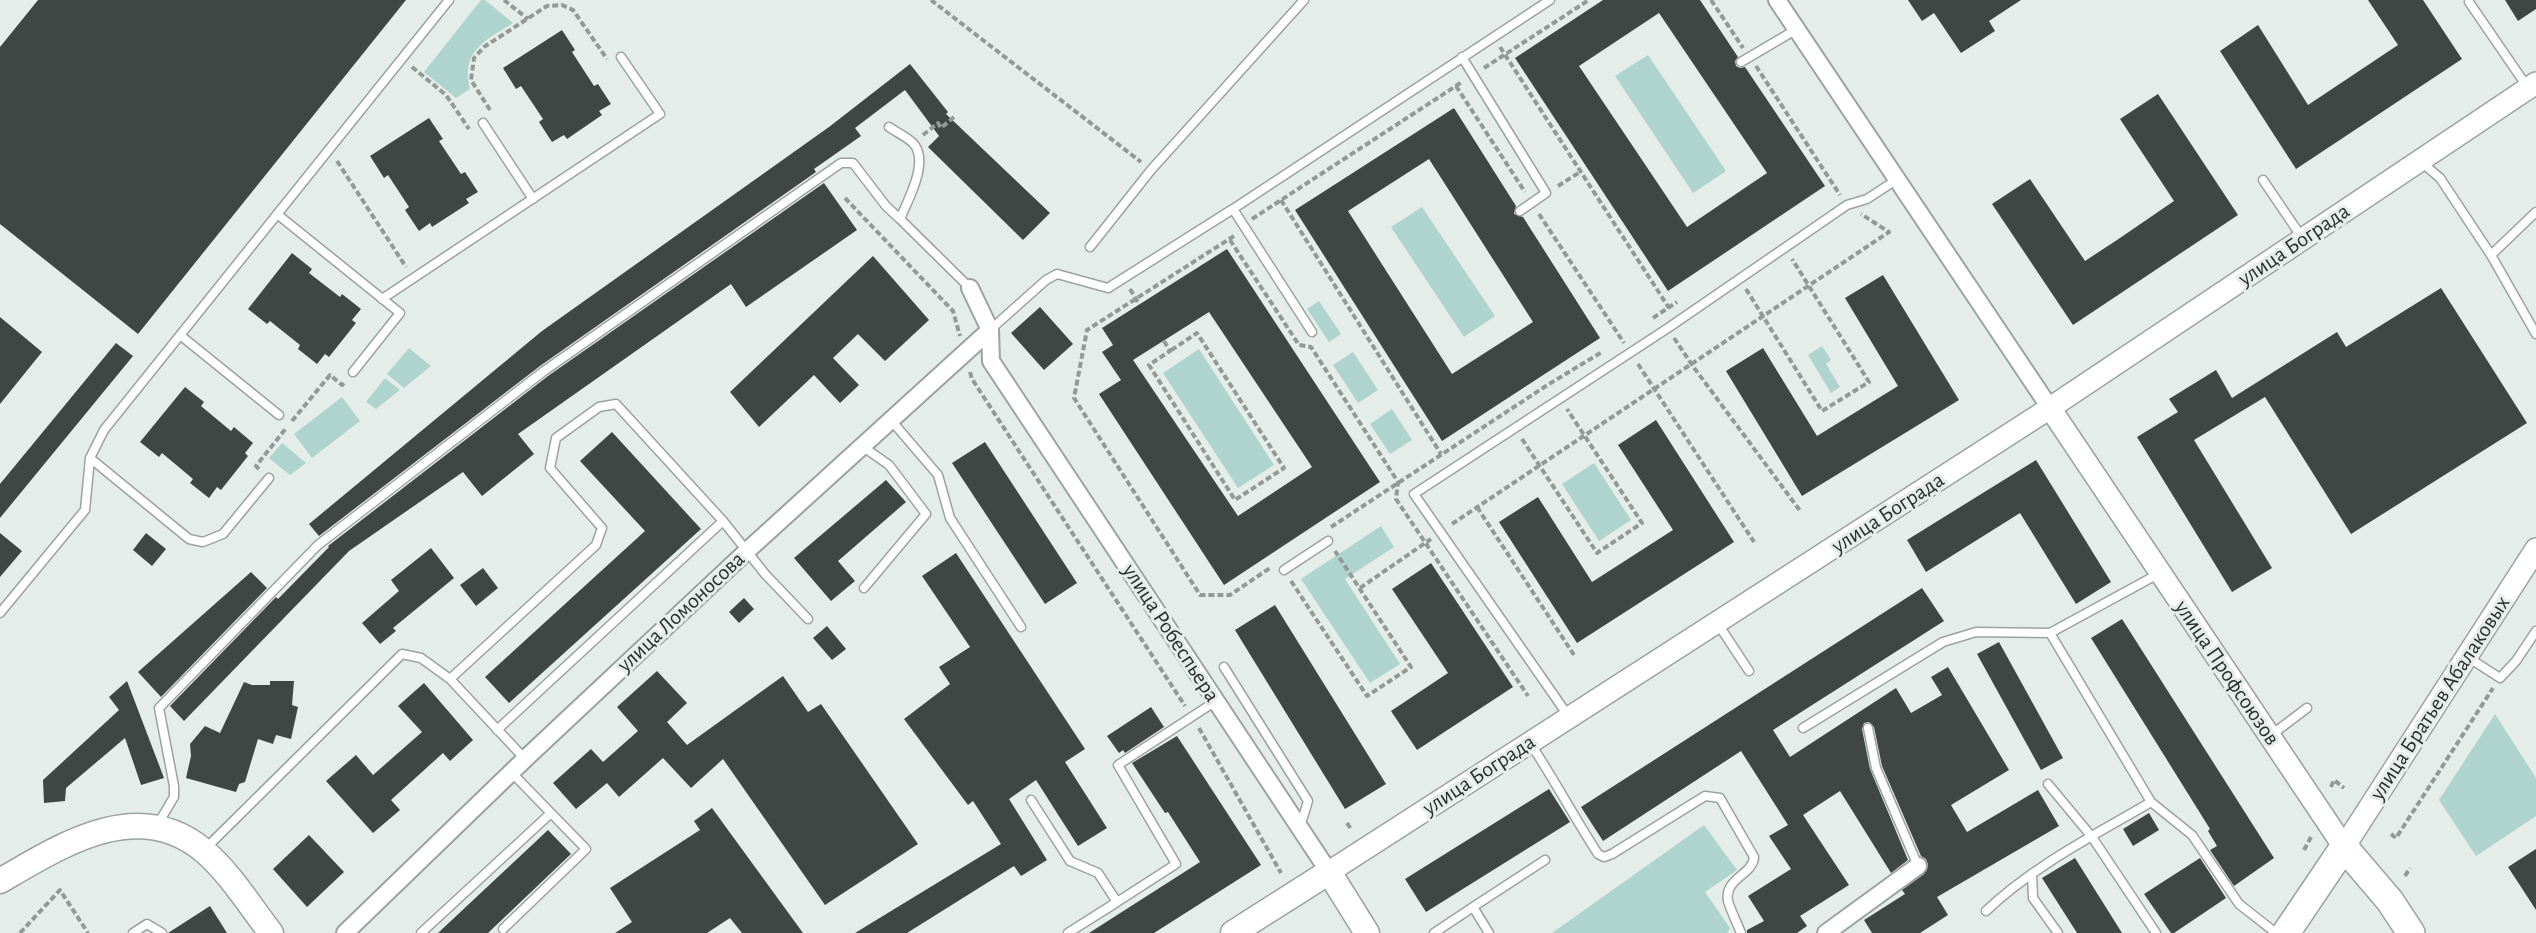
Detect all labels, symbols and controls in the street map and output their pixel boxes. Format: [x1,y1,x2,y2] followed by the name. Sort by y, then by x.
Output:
[2233,198,2355,292] street label: улица Бограда
[1827,467,1949,559] street label: улица Бограда
[612,546,750,678] street label: улица Ломоносова
[1117,559,1225,707] street label: улица Робеспьера
[2364,591,2516,805] street label: улица Братьев Абалаковых
[2169,595,2285,751] street label: улица Профсоюзов
[1418,729,1540,821] street label: улица Бограда

